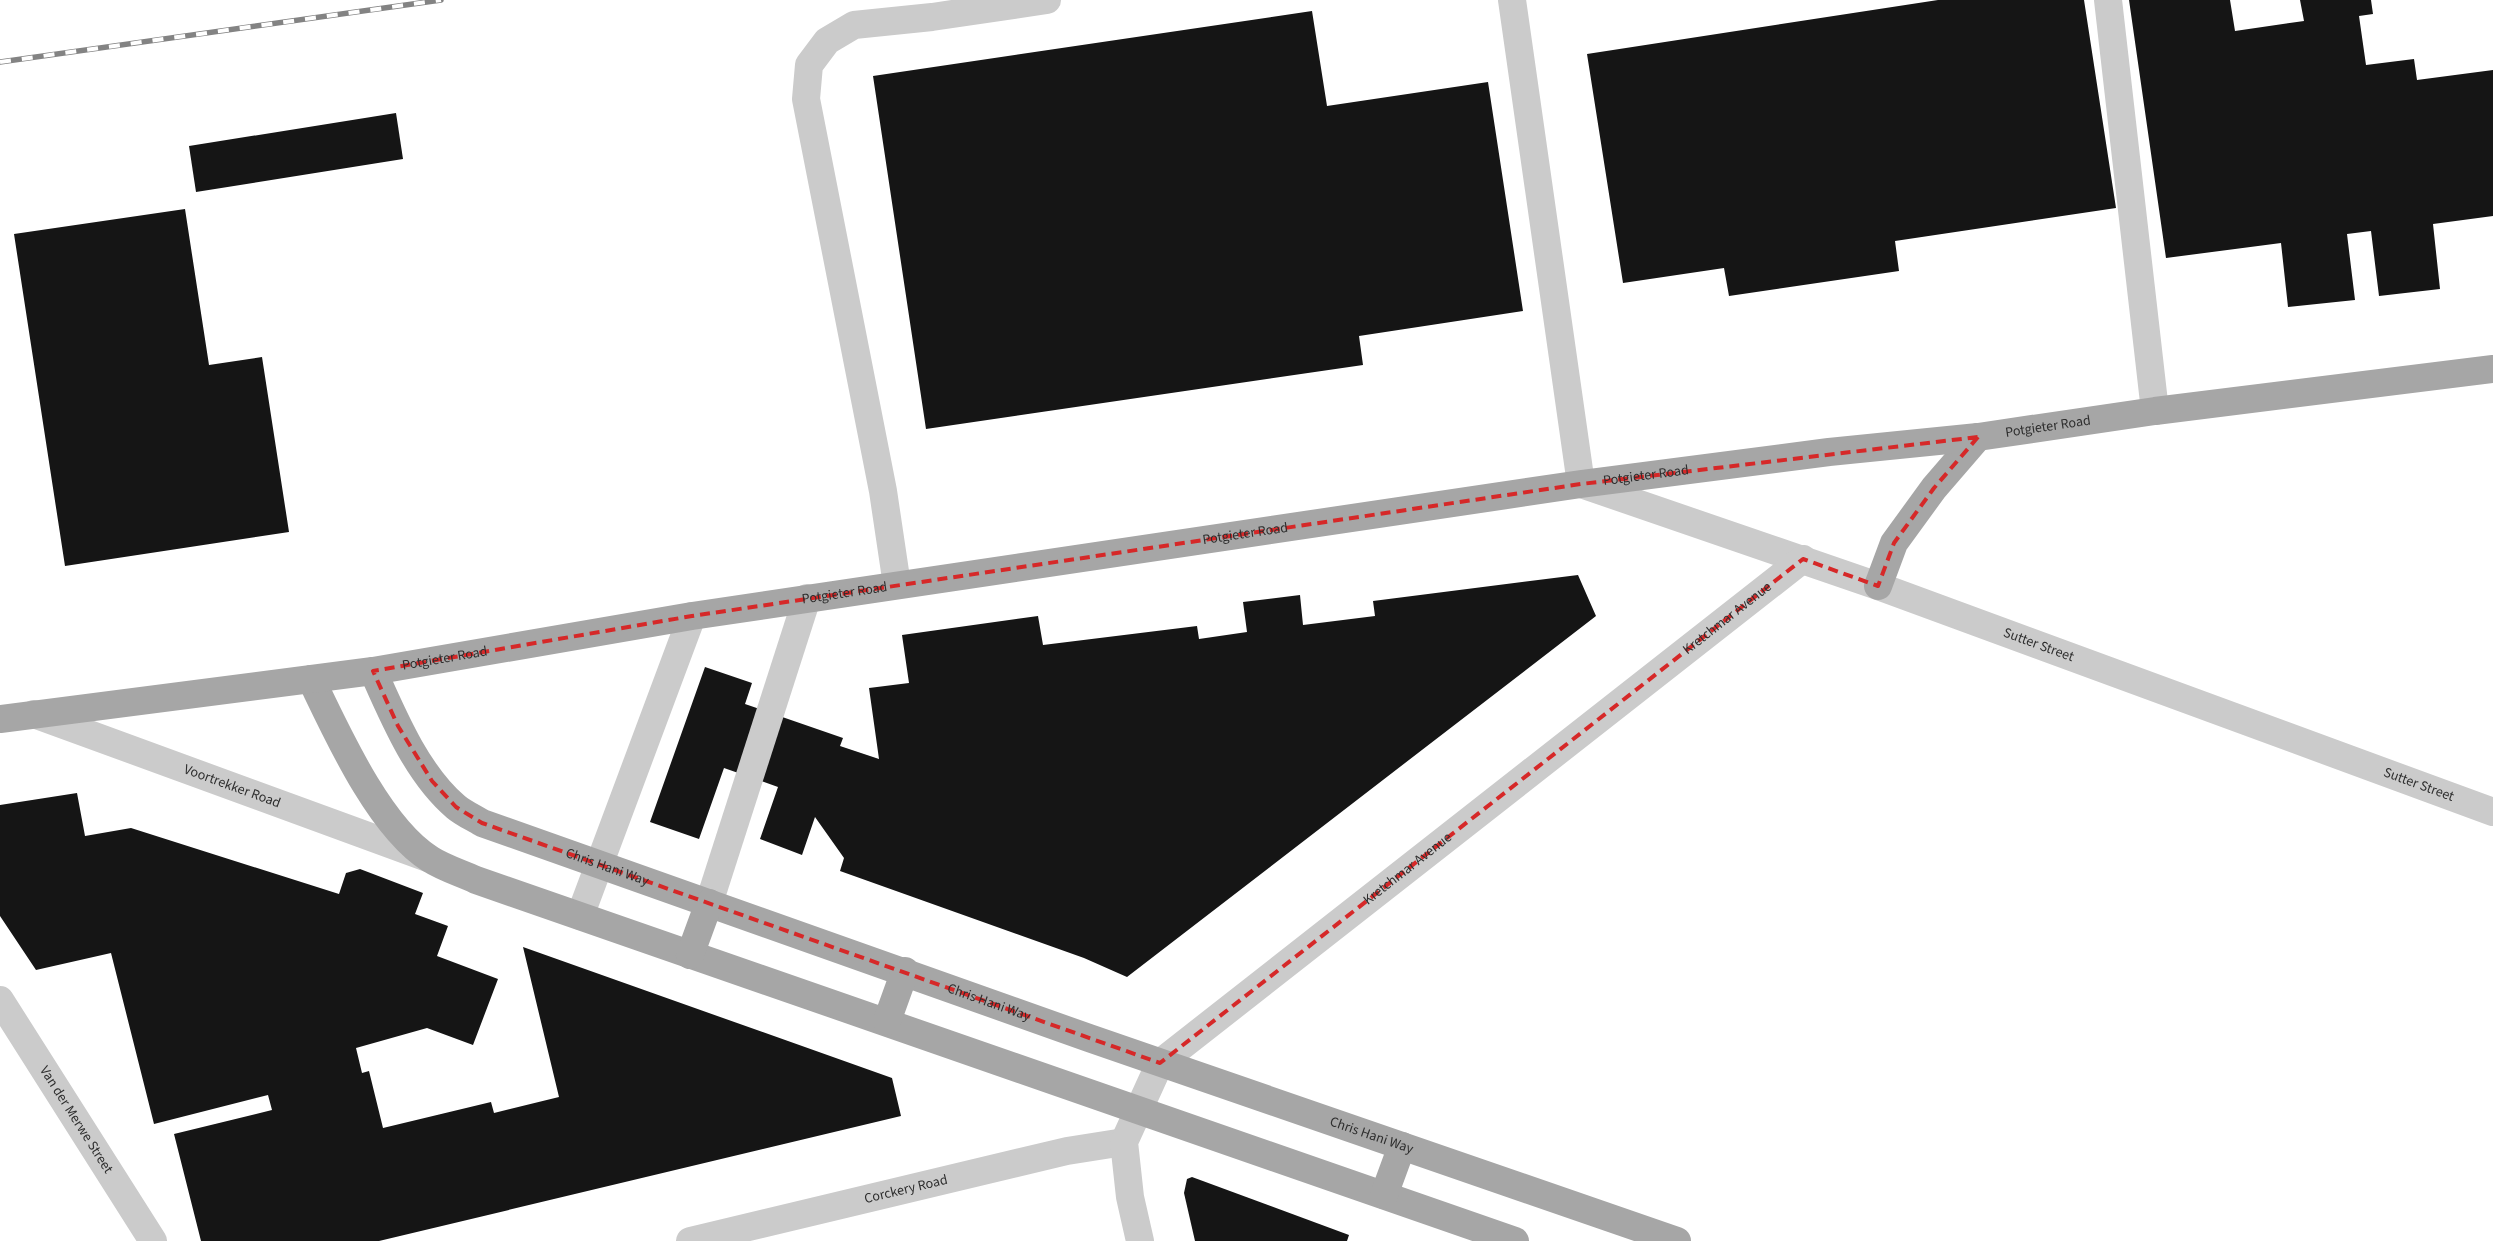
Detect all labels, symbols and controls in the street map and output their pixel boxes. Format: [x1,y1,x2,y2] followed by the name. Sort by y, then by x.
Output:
[2004,411,2092,443] street label: Potgieter Road
[1602,460,1690,491] street label: Potgieter Road
[1201,518,1289,550] street label: Potgieter Road
[800,577,889,610] street label: Potgieter Road
[1679,577,1776,659] street label: Kretchmar Avenue
[2000,623,2077,667] street label: Sutter Street
[401,641,489,676] street label: Potgieter Road
[181,760,283,813] street label: Voortrekker Road
[2381,763,2457,807] street label: Sutter Street
[1359,828,1456,910] street label: Kretchmar Avenue
[563,843,652,891] street label: Chris Hani Way
[945,979,1034,1027] street label: Chris Hani Way
[34,1062,118,1178] street label: Van der Merwe Street
[1327,1112,1416,1159] street label: Chris Hani Way
[862,1170,950,1209] street label: Corckery Road

